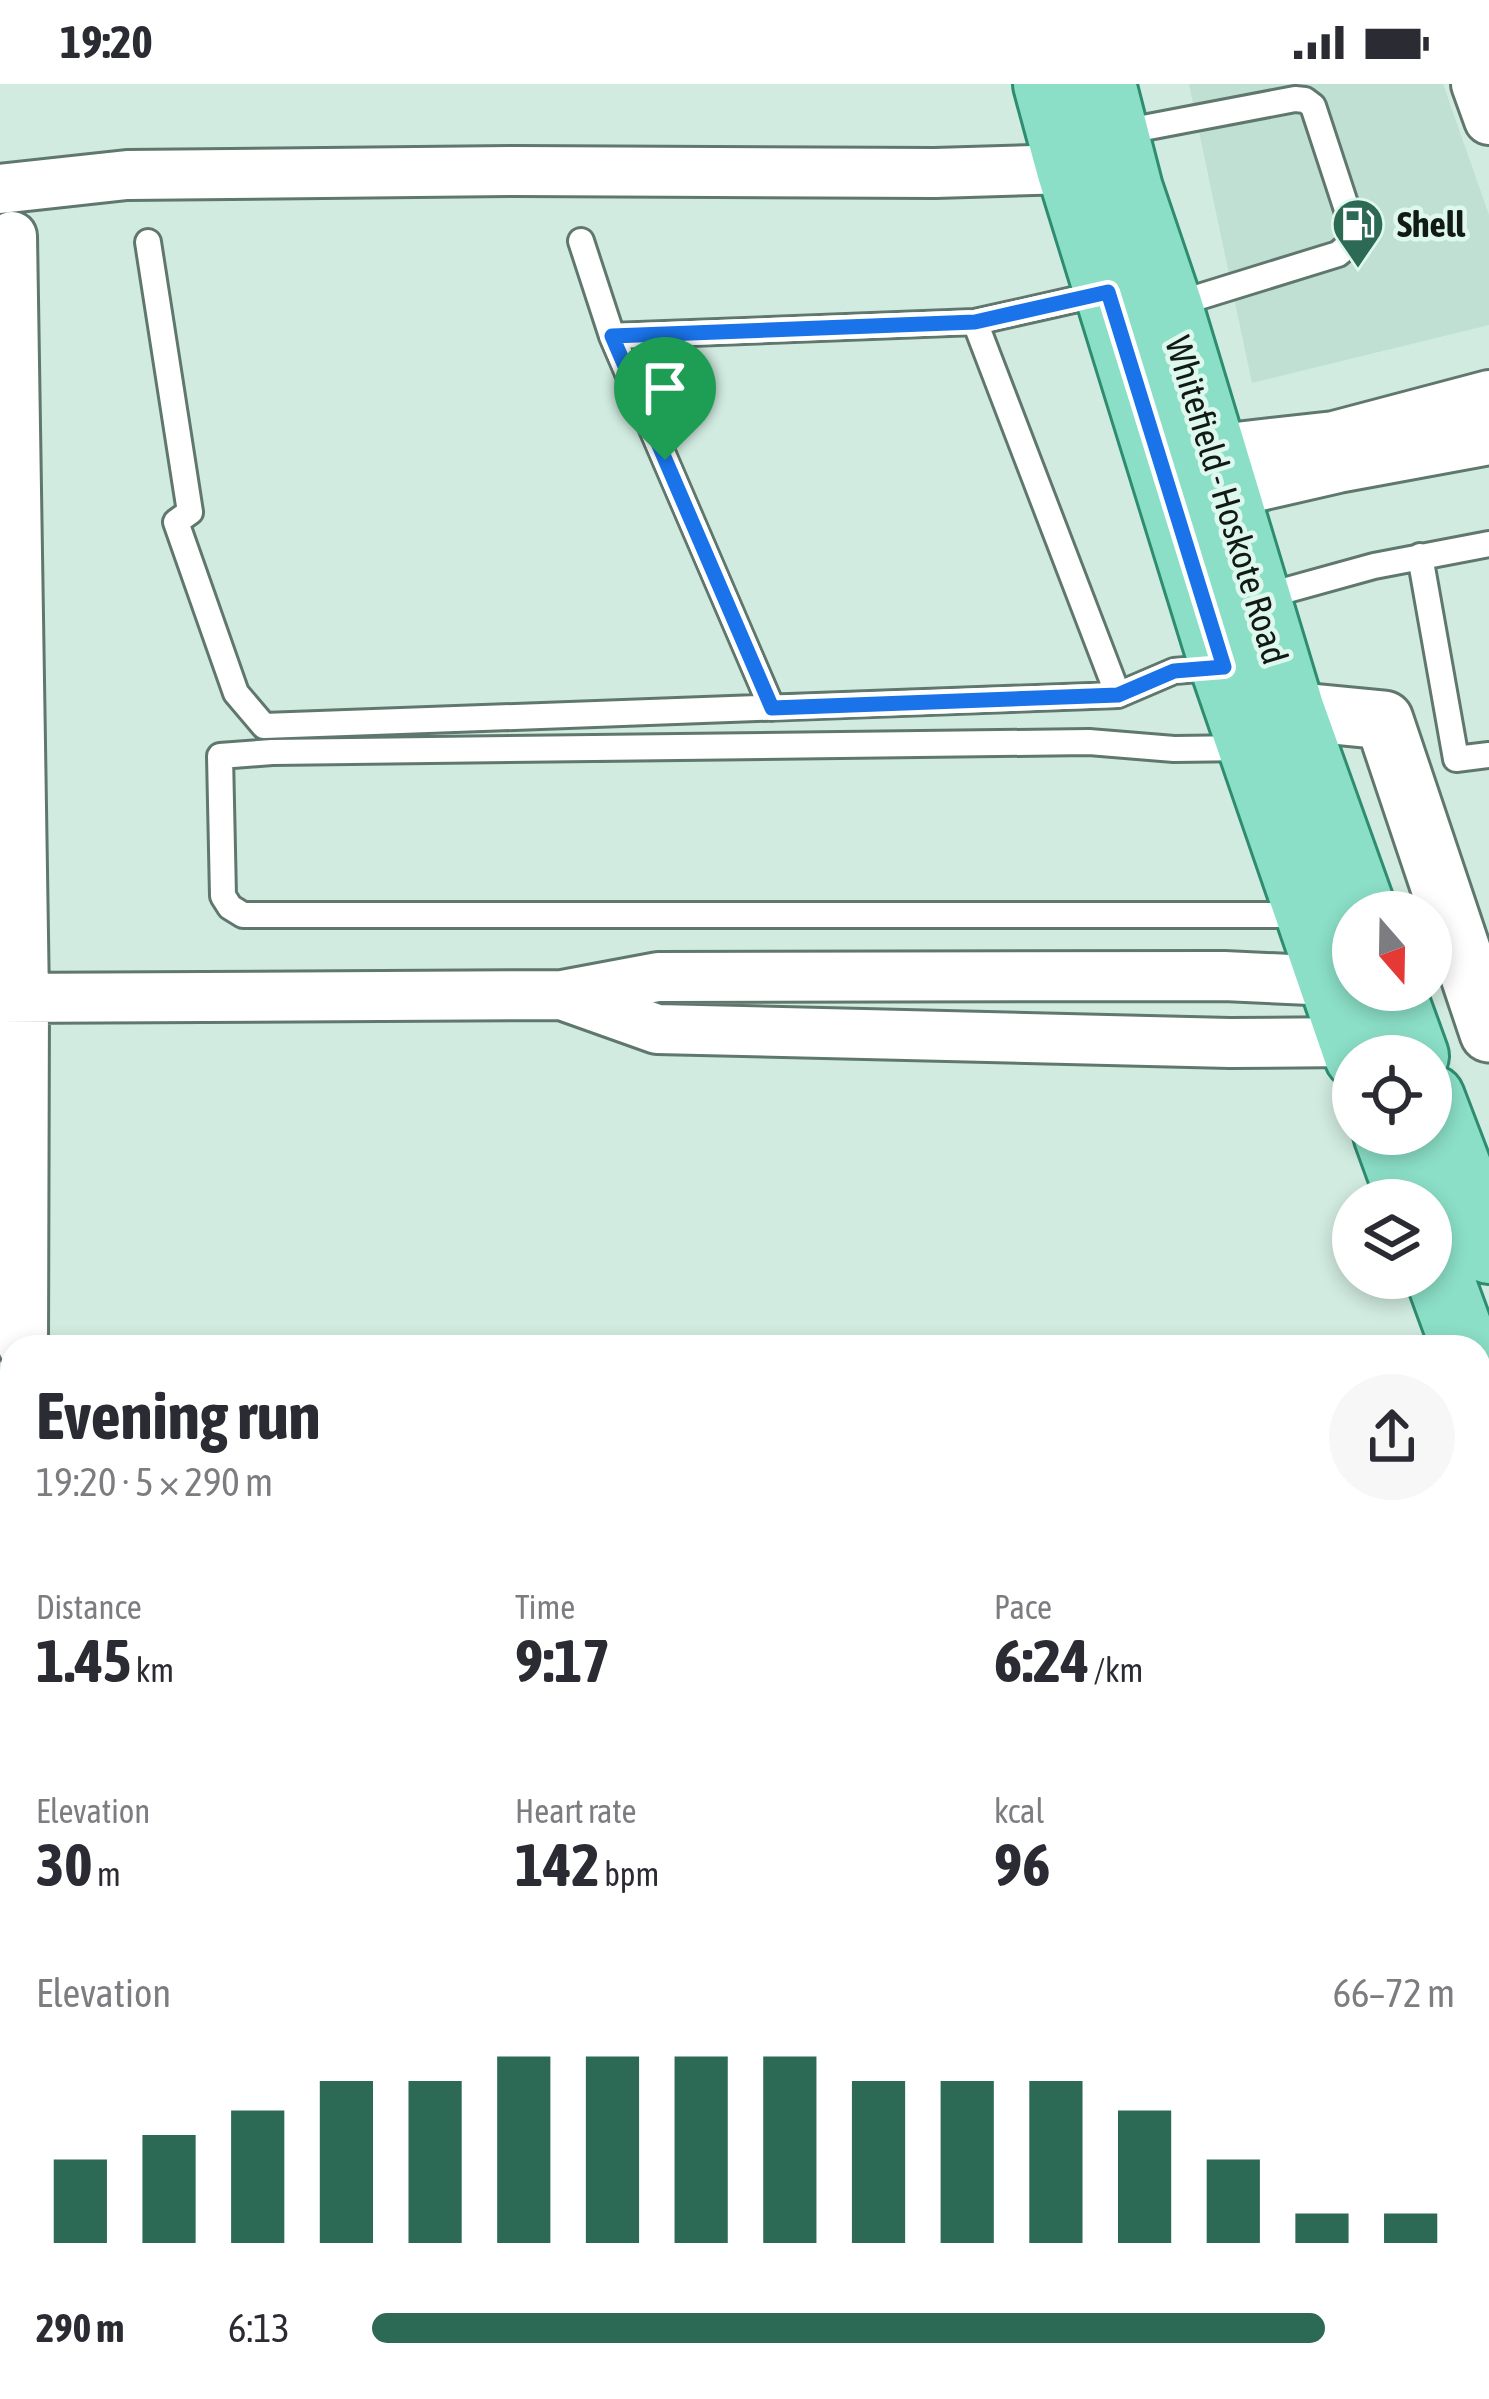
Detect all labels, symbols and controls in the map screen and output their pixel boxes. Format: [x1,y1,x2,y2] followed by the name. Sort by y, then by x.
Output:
[60,16,153,68] text: 19:20
[1330,196,1386,270] fuel station icon: Shell
[1397,203,1465,245] place label: Shell
[1157,331,1297,669] street label: Whitefield - Hoskote Road
[614,337,716,460] pin
[632,355,698,421] icon: arrive
[1332,891,1452,1011] north arrow
[1332,891,1452,1299] map controls
[1332,1035,1452,1155] button: locate
[1332,1179,1452,1299] button: layers
[1329,1374,1455,1500] button: share
[36,1377,321,1453] text: Evening run
[36,1460,273,1504] text: 19:20 · 5 × 290 m
[36,1588,142,1626] text: Distance
[515,1588,575,1626] text: Time
[994,1588,1052,1626] text: Pace
[36,1626,131,1695] text: 1.45
[515,1626,610,1695] text: 9:17
[994,1626,1089,1695] text: 6:24
[131,1651,174,1689] text: km
[1089,1651,1143,1689] text: /km
[36,1792,150,1830] text: Elevation
[515,1792,637,1830] text: Heart rate
[994,1792,1044,1830] text: kcal
[36,1830,92,1899] text: 30
[515,1830,600,1899] text: 142
[994,1830,1050,1899] text: 96
[92,1855,121,1893] text: m
[600,1855,659,1893] text: bpm
[36,1971,171,2015] text: Elevation
[1333,1971,1455,2015] text: 66–72 m
[36,2306,124,2350] text: 290 m
[228,2306,290,2350] text: 6:13

